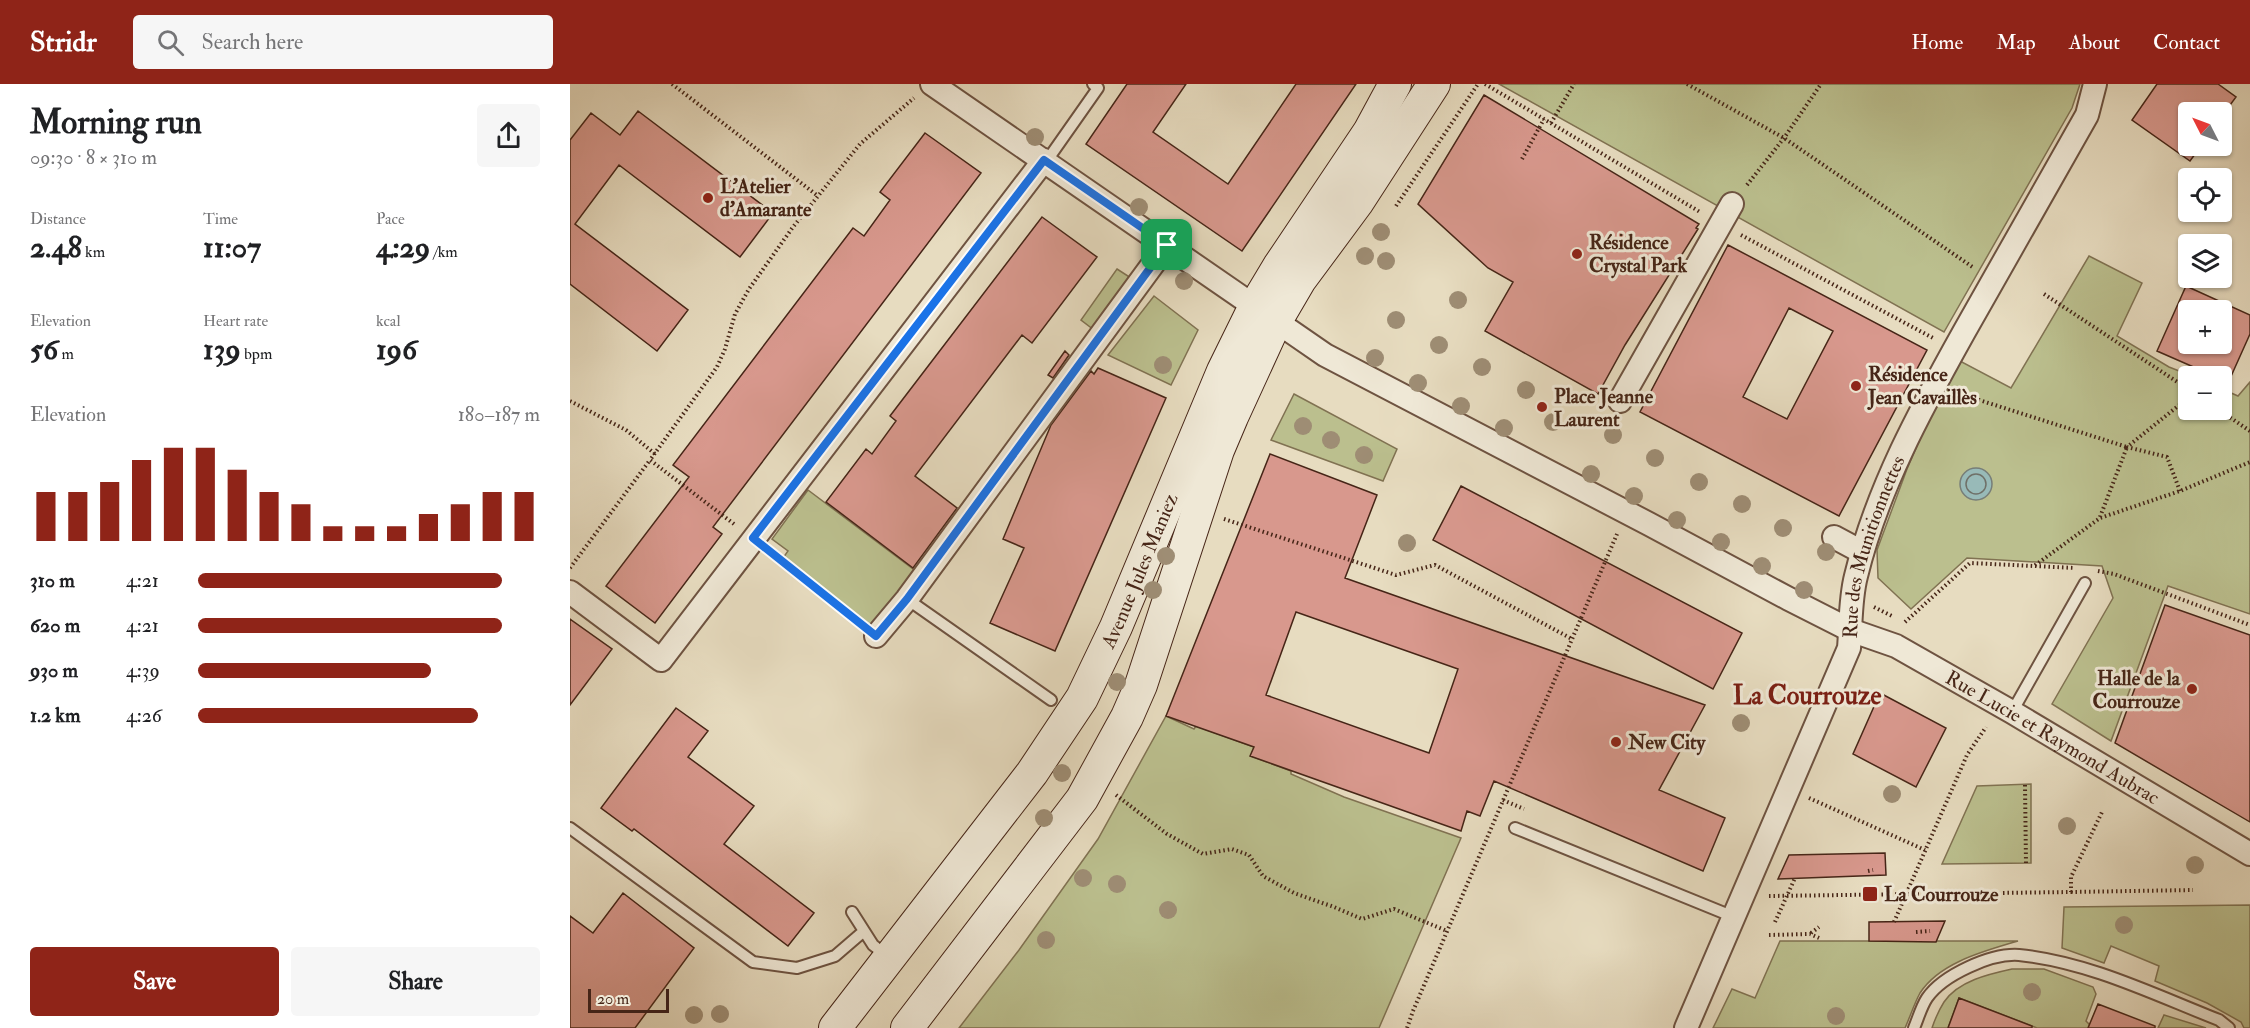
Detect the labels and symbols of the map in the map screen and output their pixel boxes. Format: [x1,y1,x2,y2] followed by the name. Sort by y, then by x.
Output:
[2178,102,2232,156] north arrow
[720,174,812,222] place label: L'Atelier d'Amarante
[701,191,715,205] marker: L'Atelier d'Amarante
[1141,219,1192,270] pin
[1589,230,1687,279] place label: Résidence Crystal Park
[1570,247,1584,261] marker: Résidence Crystal Park
[1867,362,1977,410] place label: Résidence Jean Cavaillès
[1849,379,1863,393] marker: Résidence Jean Cavaillès
[1554,384,1654,432] place label: Place Jeanne Laurent
[1535,400,1549,414] marker: Place Jeanne Laurent
[1837,451,1910,639] street label: Rue des Munitionnettes
[1095,489,1183,653] street label: Avenue Jules Maniez
[1941,664,2164,810] street label: Rue Lucie et Raymond Aubrac
[2093,666,2181,714] place label: Halle de la Courrouze
[1733,680,1881,712] district label: La Courrouze
[2185,682,2199,696] marker: Halle de la Courrouze
[1627,730,1707,756] place label: New City
[1609,735,1623,749] marker: New City
[1884,882,1999,907] place label: La Courrouze
[1861,885,1879,903] marker: La Courrouze
[588,986,669,1014] scale bar

